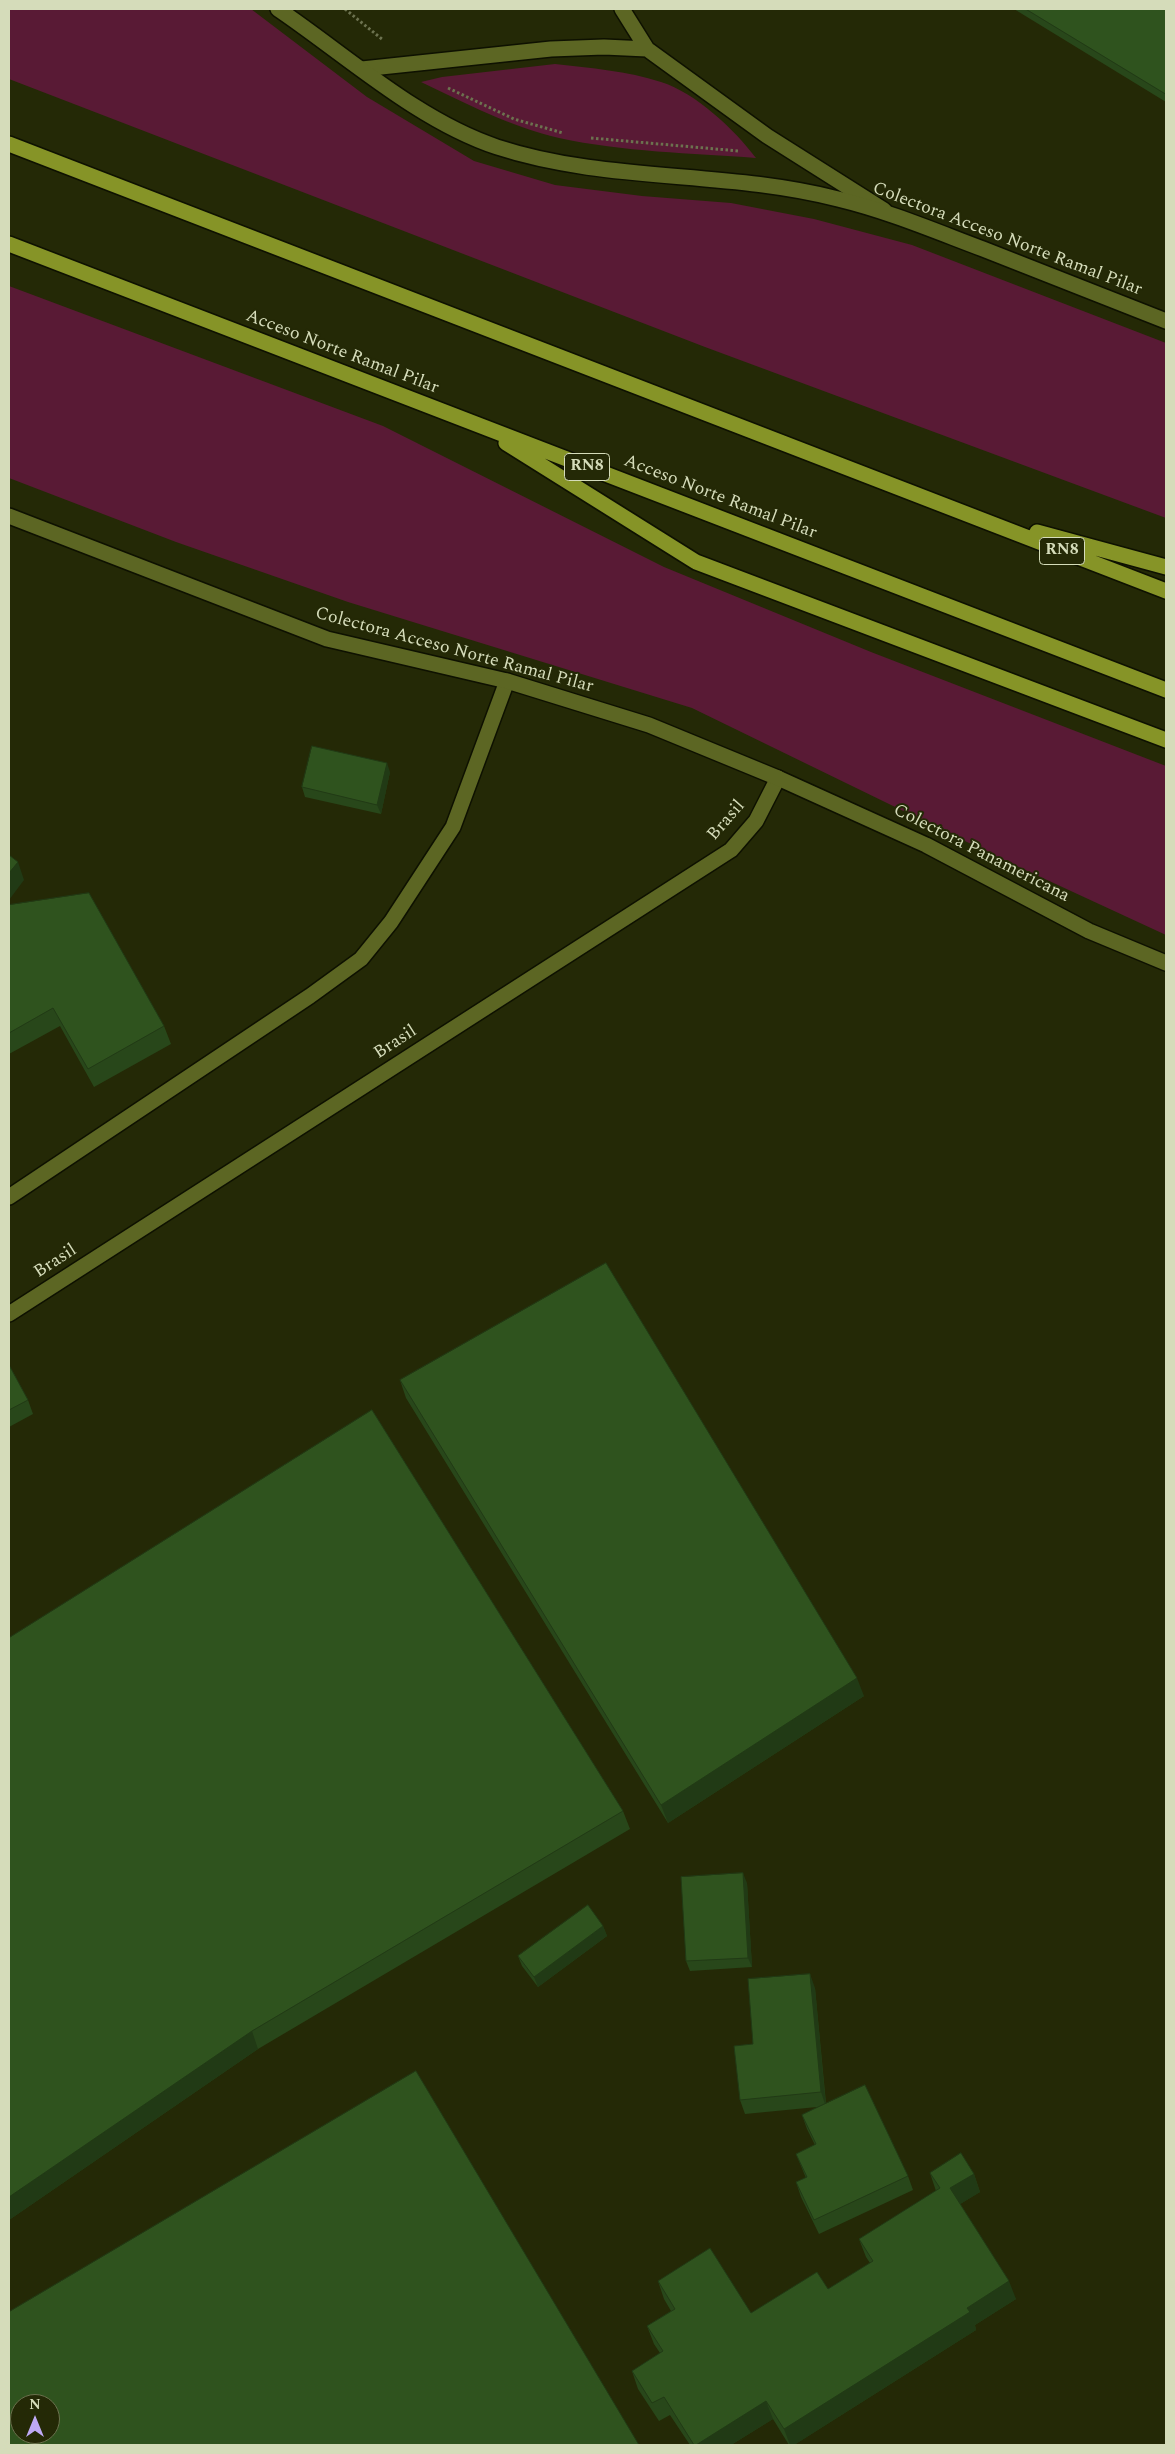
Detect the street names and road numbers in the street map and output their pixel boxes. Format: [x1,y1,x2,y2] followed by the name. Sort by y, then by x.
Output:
[869,178,1145,302] street label: Colectora Acceso Norte Ramal Pilar
[242,306,442,400] street label: Acceso Norte Ramal Pilar
[620,451,820,545] street label: Acceso Norte Ramal Pilar
[564,454,610,481] road number: RN8
[1040,538,1084,564] road number: RN8
[313,603,595,699] street label: Colectora Acceso Norte Ramal Pilar
[704,796,750,846] street label: Brasil
[889,800,1073,908] street label: Colectora Panamericana
[371,1021,421,1065] street label: Brasil
[31,1240,81,1284] street label: Brasil

